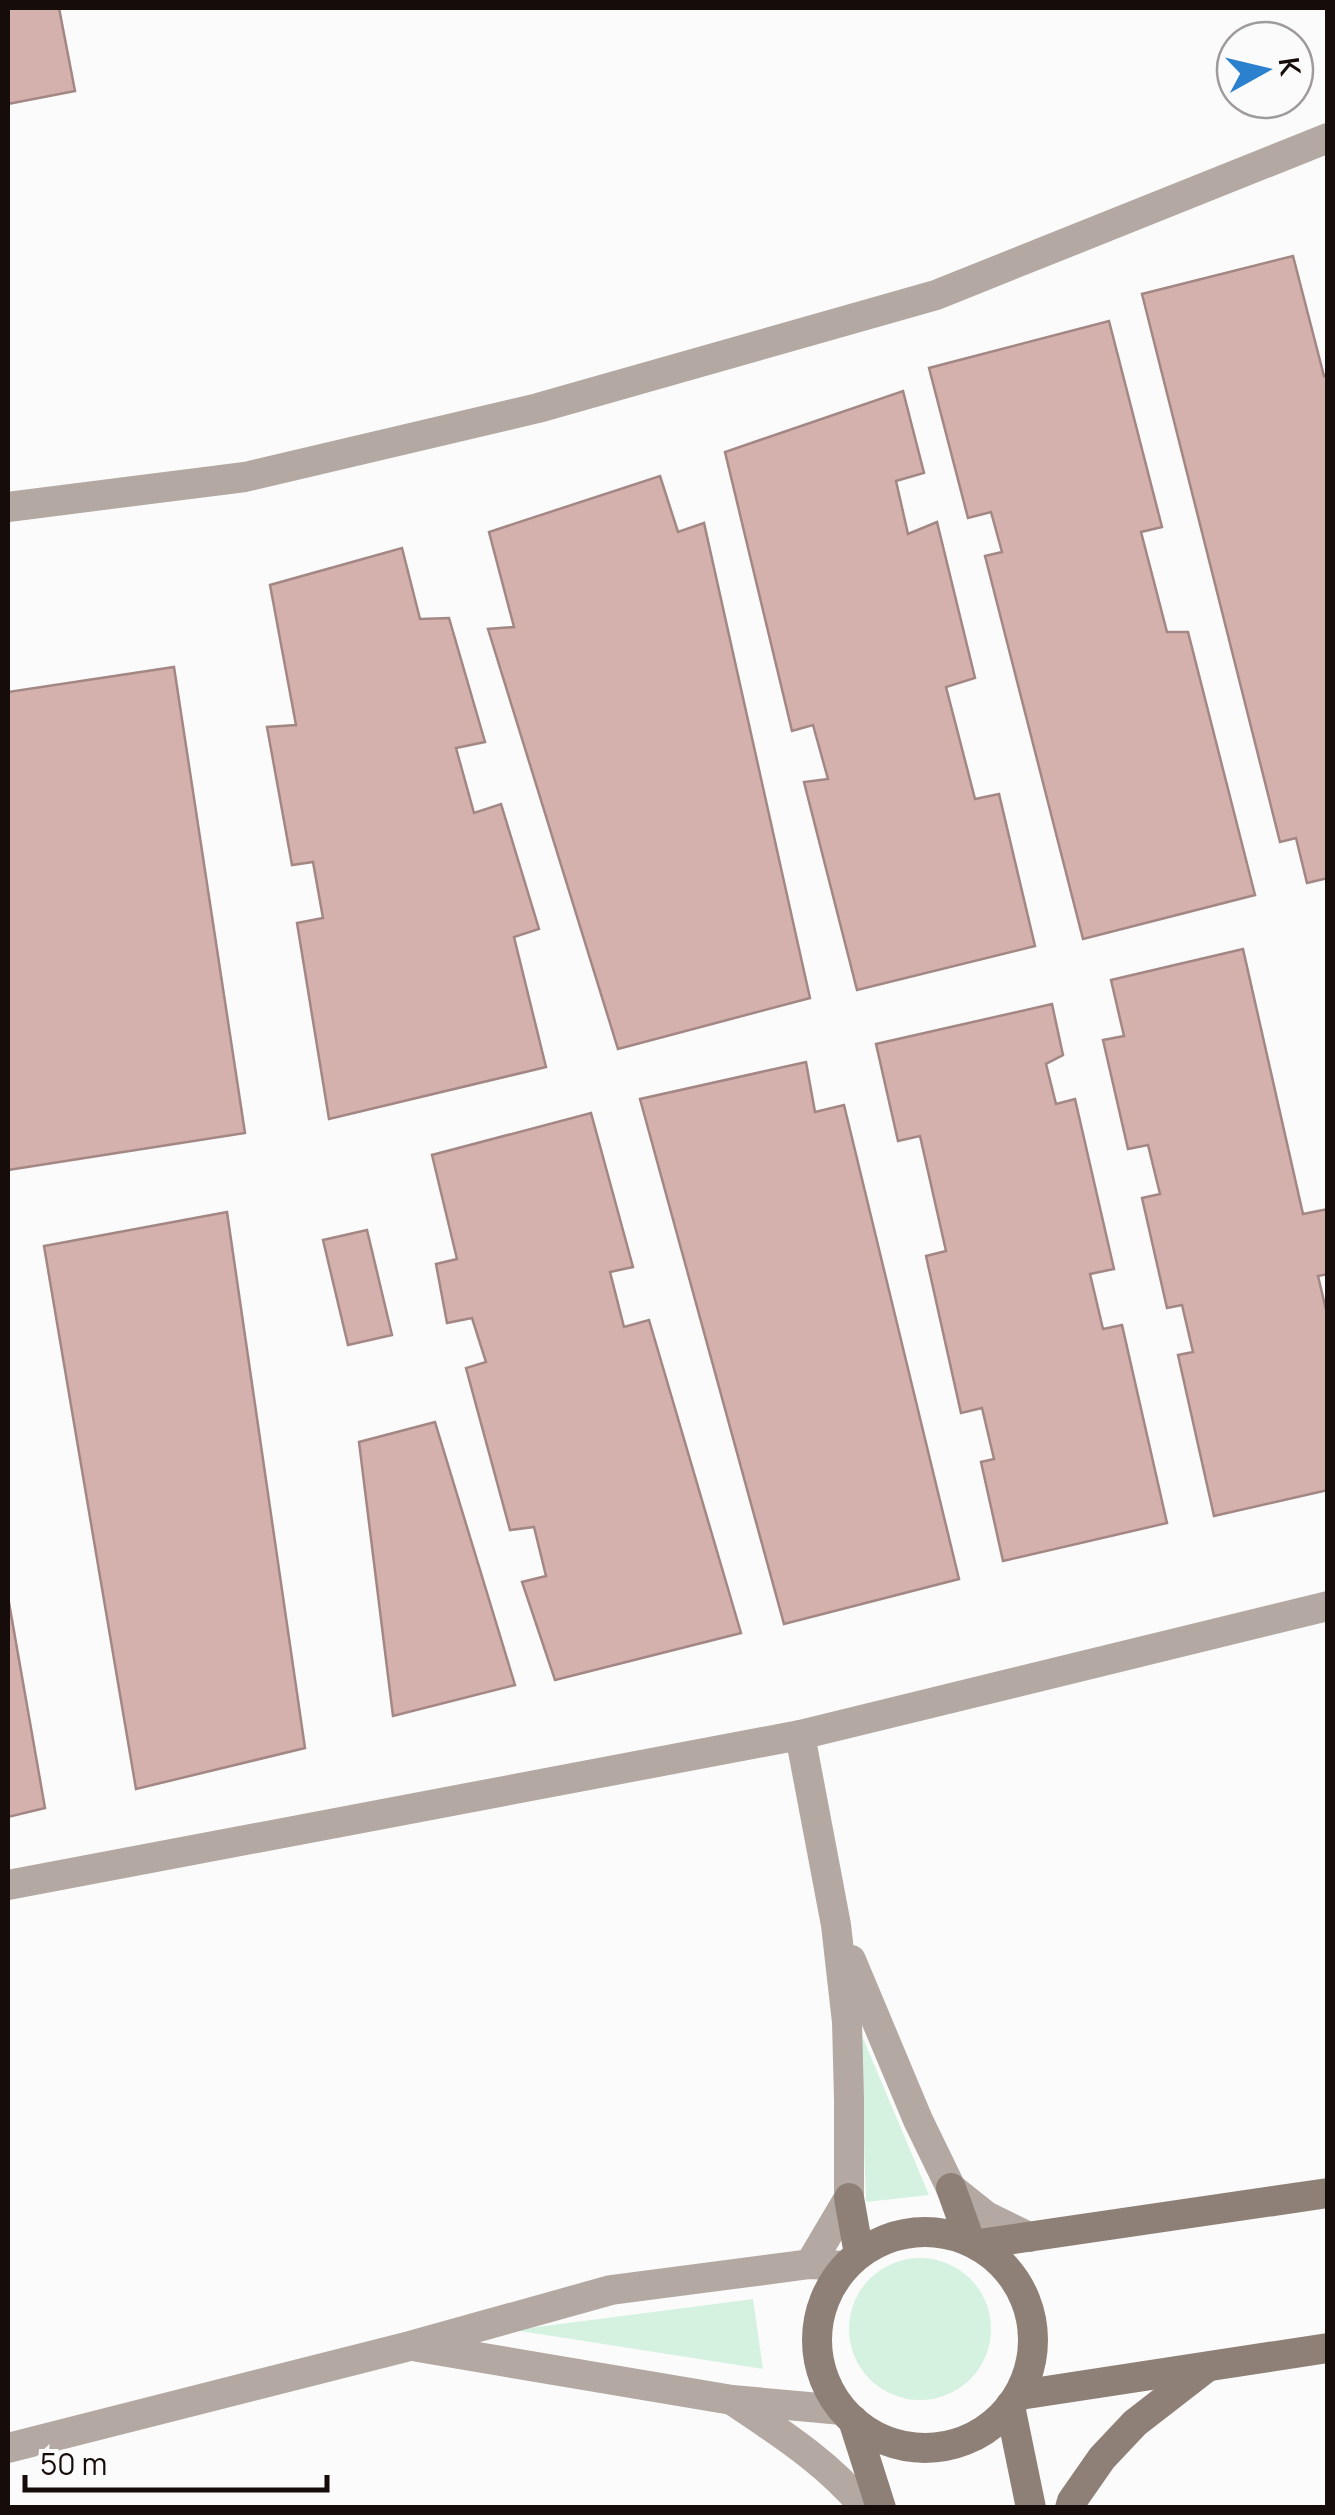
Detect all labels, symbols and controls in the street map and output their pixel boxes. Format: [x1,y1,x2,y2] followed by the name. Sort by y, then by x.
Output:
[1215,20,1315,120] north arrow
[1271,55,1311,79] text: K
[25,2430,328,2492] scale bar
[40,2443,107,2484] text: 50 m

